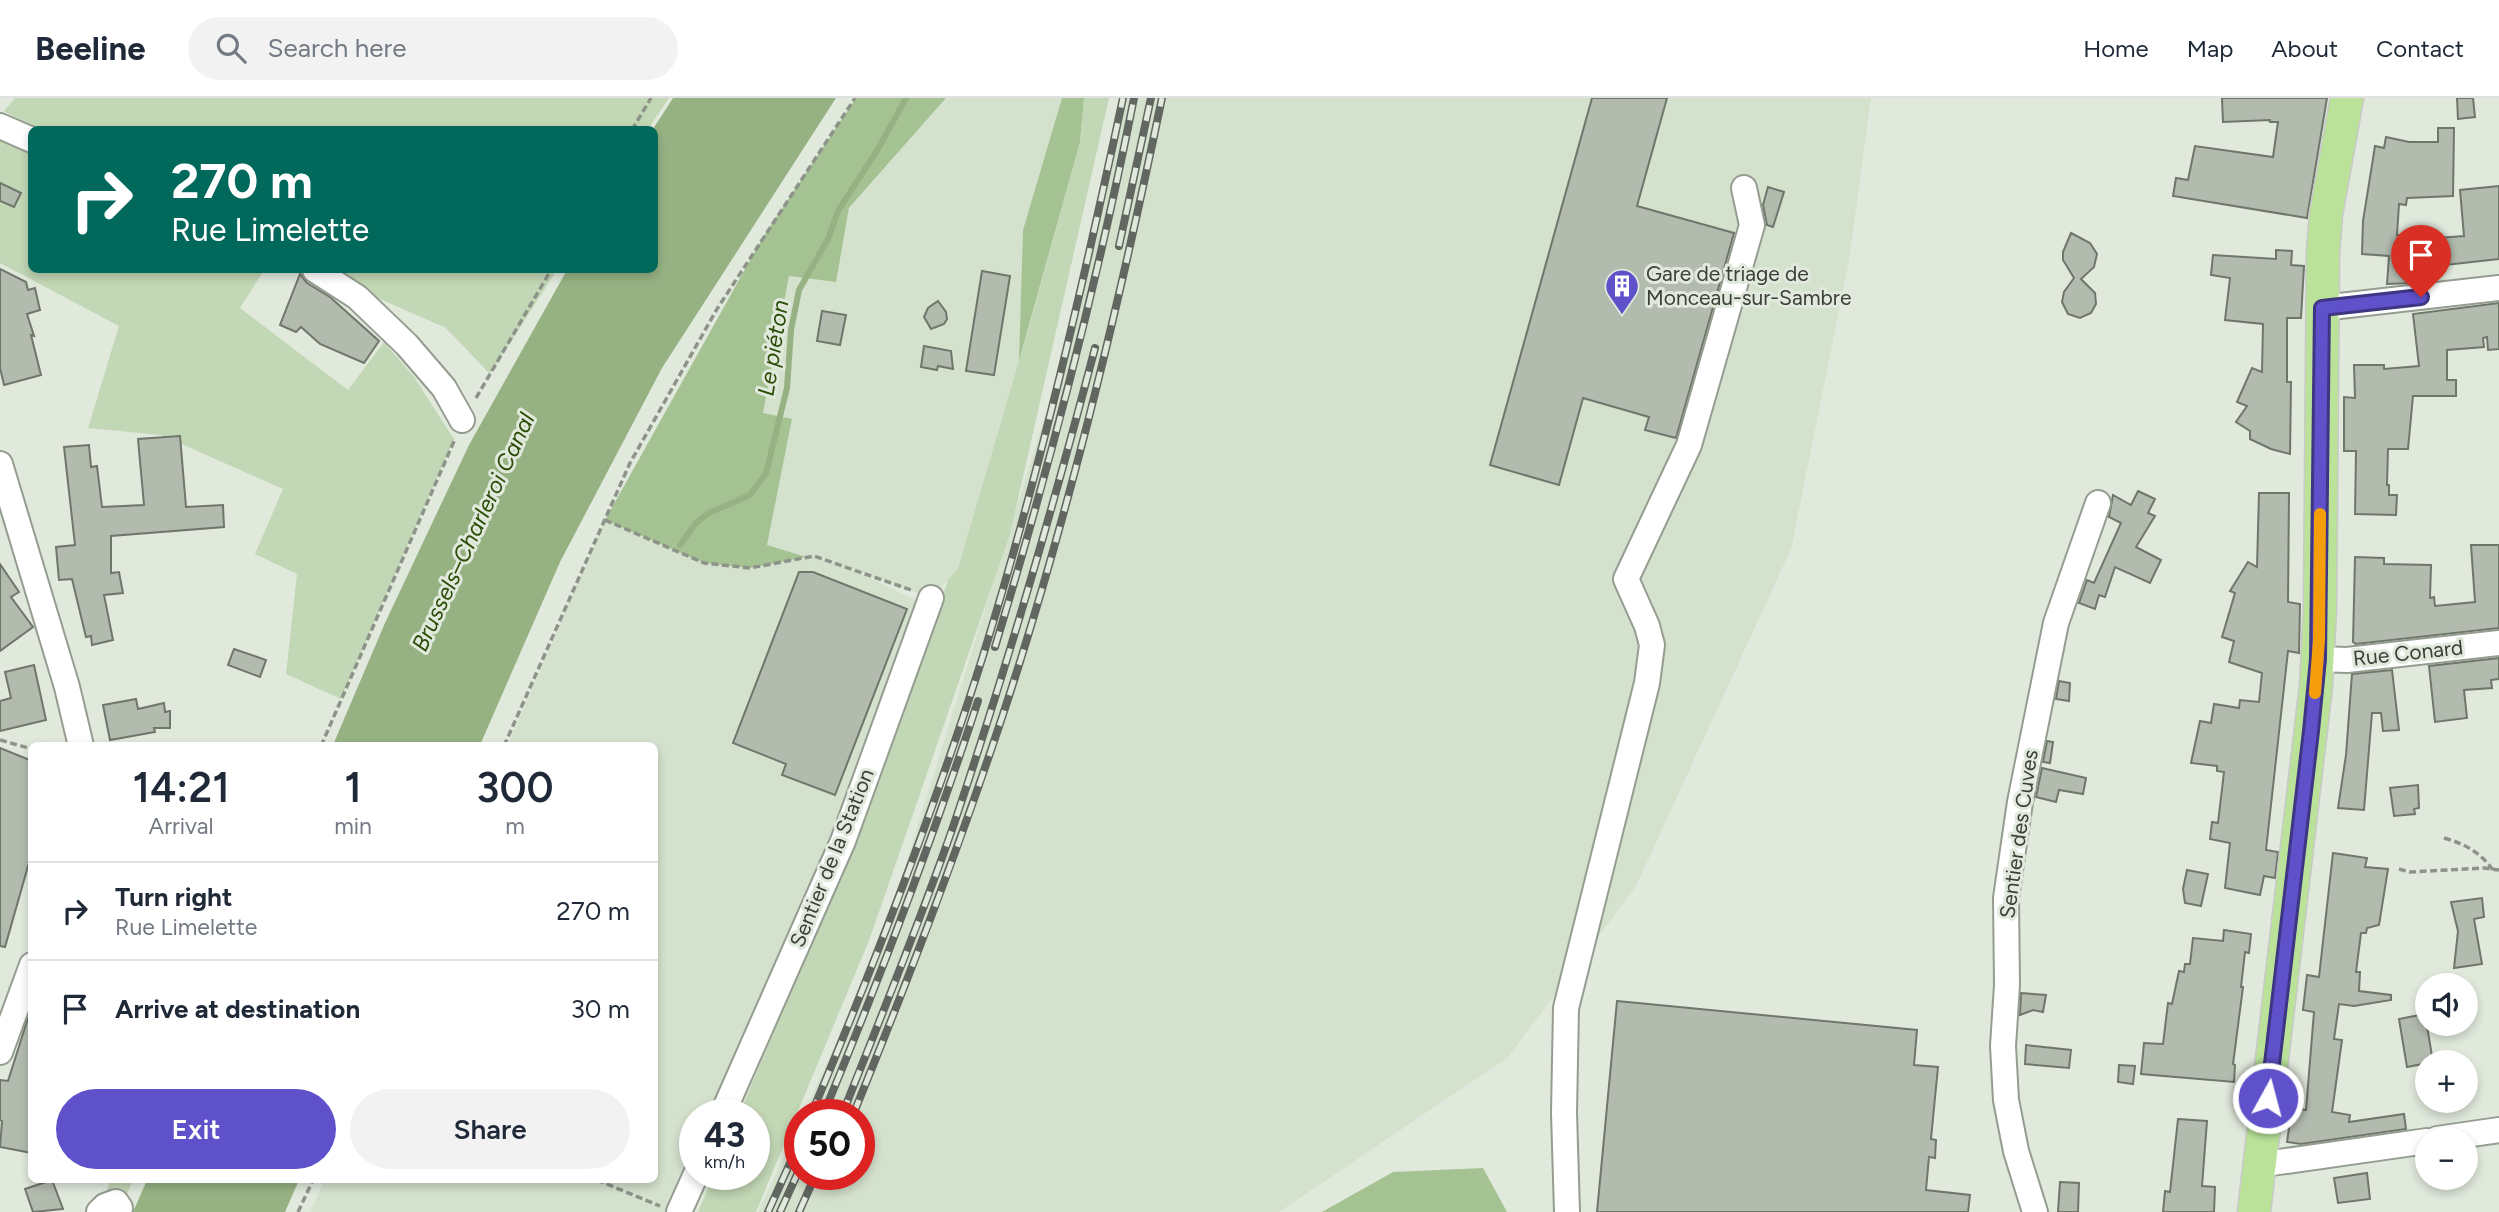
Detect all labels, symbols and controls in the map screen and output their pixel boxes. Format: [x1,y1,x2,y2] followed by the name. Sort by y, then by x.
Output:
[188,17,678,80] search box
[35,29,146,68] text: Beeline
[212,29,250,67] icon: search
[268,32,406,64] text: Search here
[2083,34,2149,63] text: Home
[2187,34,2233,63] text: Map
[2271,34,2338,63] text: About
[2376,34,2464,63] text: Contact
[171,151,313,210] text: 270 m
[56,154,147,245] icon: right
[171,211,369,249] text: Rue Limelette
[2391,225,2451,297] pin
[2402,236,2440,274] icon: arrive
[1646,261,1851,310] place label: Gare de triage de Monceau-sur-Sambre
[1603,267,1641,316] building icon: Gare de triage de Monceau-sur-Sambre
[752,298,794,398] water label: Le piéton
[405,408,541,656] water label: Brussels–Charleroi Canal
[2352,634,2464,671] street label: Rue Conard
[1994,748,2043,920] street label: Sentier des Cuves
[132,762,230,813] text: 14:21
[344,762,362,813] text: 1
[476,762,554,813] text: 300
[784,765,879,951] street label: Sentier de la Station
[149,812,214,840] text: Arrival
[334,812,372,840] text: min
[505,812,525,840] text: m
[115,881,232,913] text: Turn right
[56,892,94,930] icon: right
[556,895,630,927] text: 270 m
[115,913,257,941] text: Rue Limelette
[2415,973,2478,1190] map controls
[2415,973,2478,1036] button: sound
[56,990,94,1028] icon: arrive
[115,993,360,1025] text: Arrive at destination
[571,993,630,1025] text: 30 m
[2415,1050,2478,1113] button: +
[2231,1061,2305,1135] position arrow
[56,1089,336,1169] button: Exit
[350,1089,630,1169] button: Share
[784,1099,875,1190] speed limit sign: 50
[704,1114,745,1156] text: 43
[2415,1127,2478,1190] button: −
[704,1151,745,1173] text: km/h

